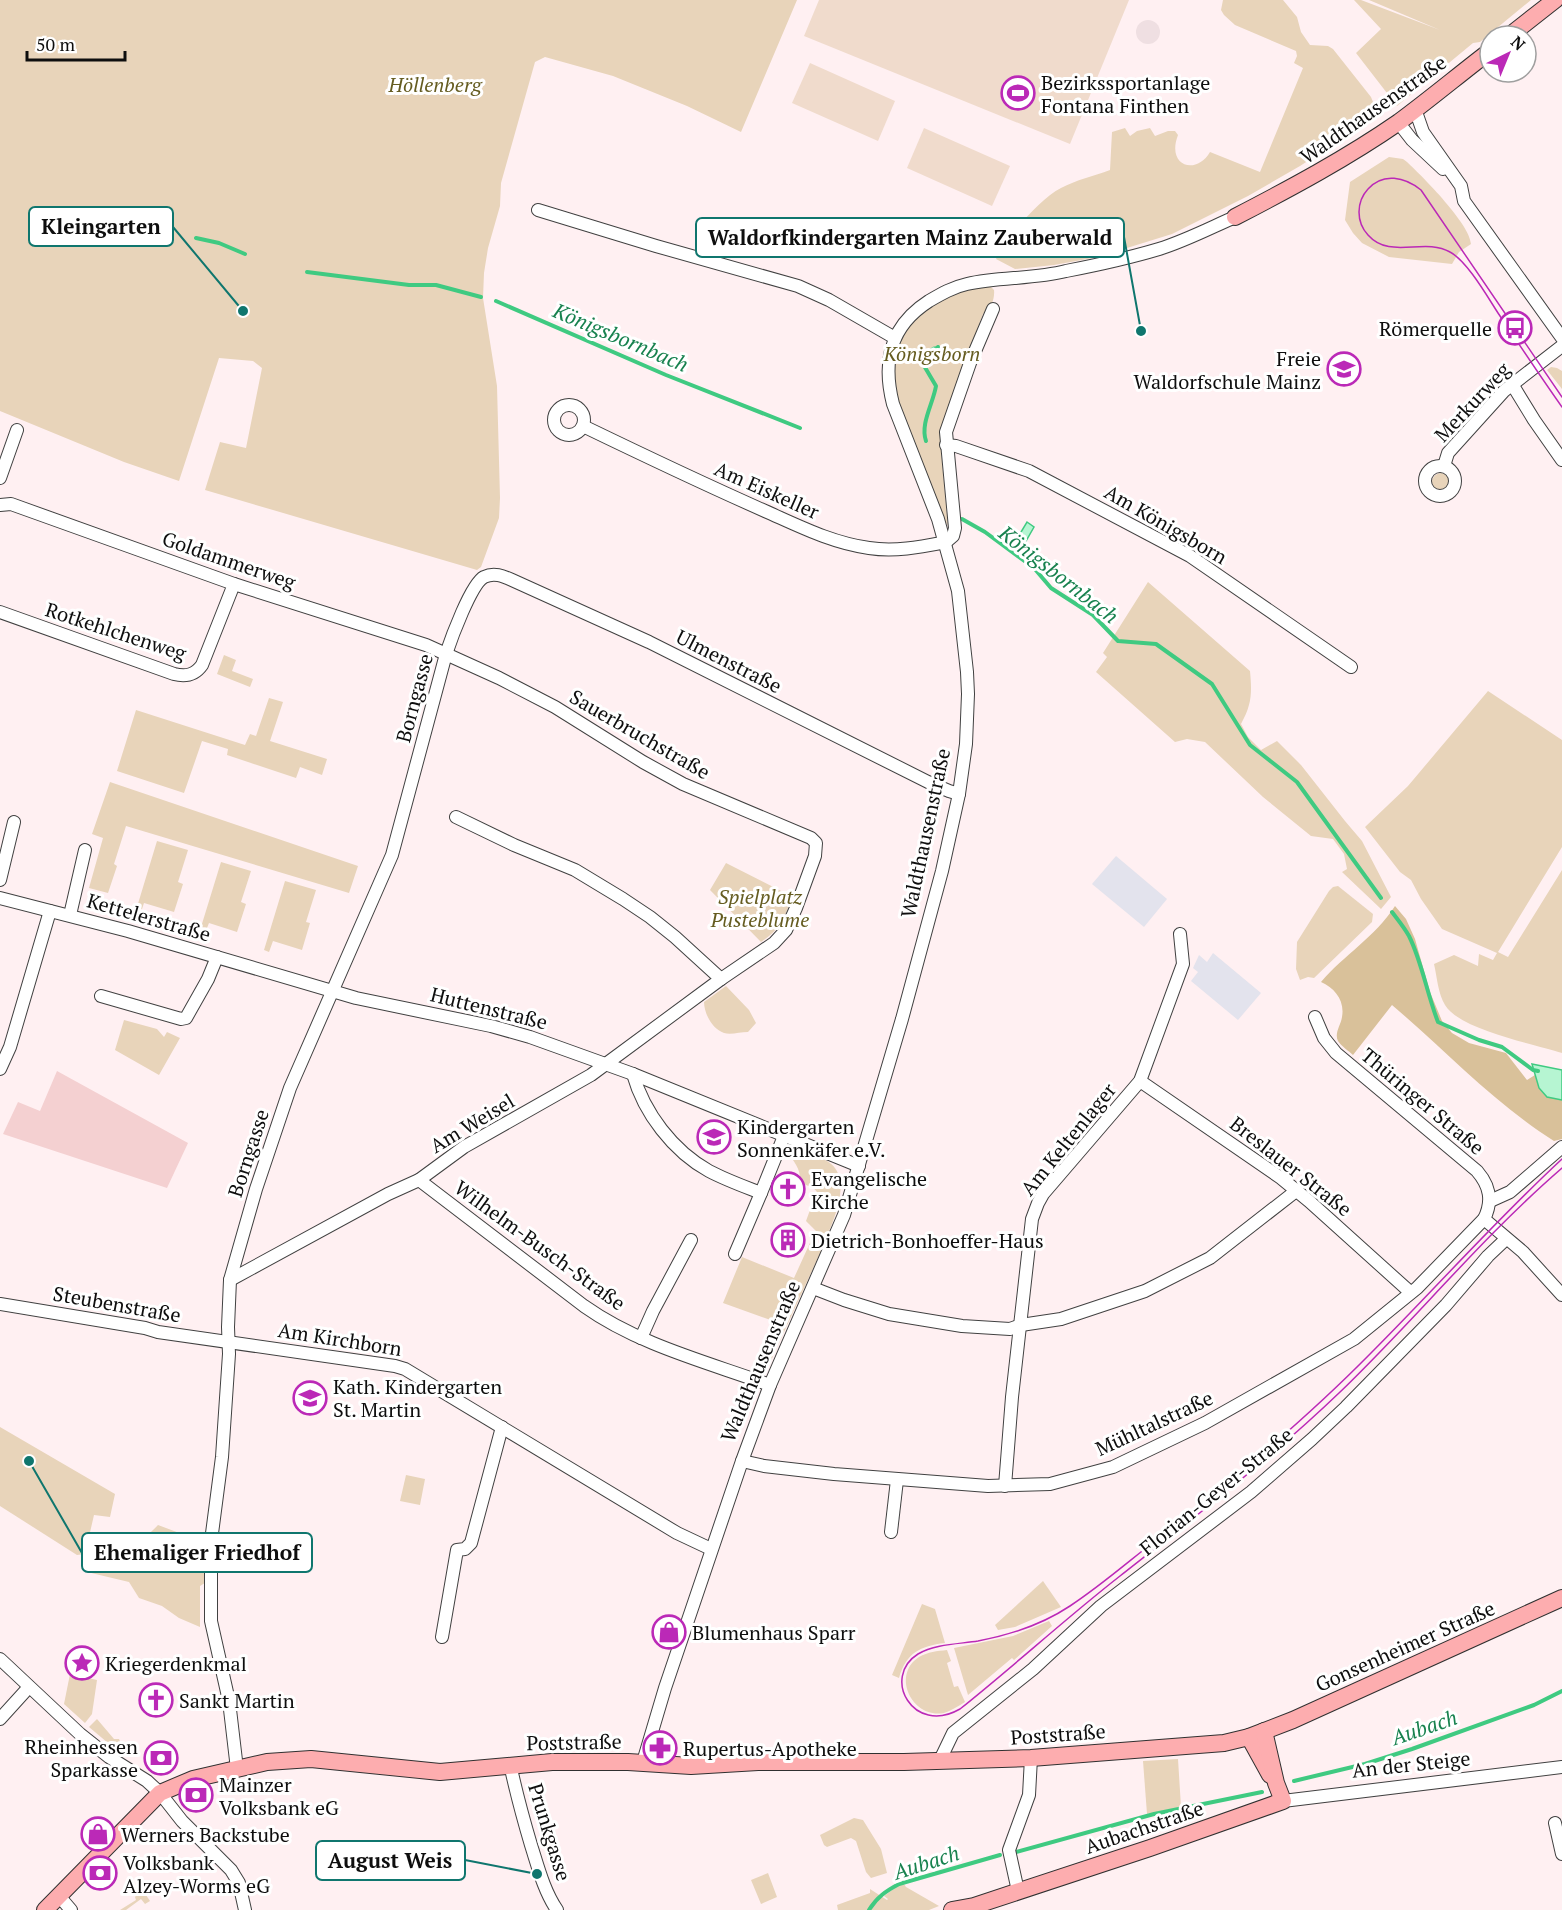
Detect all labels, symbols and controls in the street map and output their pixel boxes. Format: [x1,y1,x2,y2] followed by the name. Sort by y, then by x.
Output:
[27,24,124,62] scale bar
[1478,24,1538,84] north arrow
[1506,31,1530,55] text: N
[36,32,76,56] text: 50 m
[1295,48,1451,170] street label: Waldthausenstraße
[1041,69,1210,119] place label: Bezirkssportanlage Fontana Finthen
[388,71,483,98] park label: Höllenberg
[1000,75,1036,111] sports icon: Bezirkssportanlage Fontana Finthen
[29,207,173,246] callout: Kleingarten
[41,212,161,240] text: Kleingarten
[696,218,1124,257] callout: Waldorfkindergarten Mainz Zauberwald
[708,223,1113,251] text: Waldorfkindergarten Mainz Zauberwald
[548,296,693,378] water label: Königsbornbach
[1497,310,1533,346] bus stop icon: Römerquelle
[1379,315,1492,342] place label: Römerquelle
[883,340,980,367] park label: Königsborn
[1134,345,1321,395] place label: Freie Waldorfschule Mainz
[1326,351,1362,387] school or university icon: Freie Waldorfschule Mainz
[1428,356,1516,448] street label: Merkurweg
[710,455,824,525] street label: Am Eiskeller
[1100,478,1232,570] street label: Am Königsborn
[993,518,1124,629] water label: Königsbornbach
[159,525,300,596] street label: Goldammerweg
[42,596,190,667] street label: Rotkehlchenweg
[671,623,787,699] street label: Ulmenstraße
[389,651,439,745] street label: Borngasse
[565,683,715,785] street label: Sauerbruchstraße
[894,746,956,920] street label: Waldthausenstraße
[710,883,809,933] park label: Spielplatz Pusteblume
[84,886,214,948] street label: Kettelerstraße
[428,980,550,1036] street label: Huttenstraße
[1356,1041,1490,1161] street label: Thüringer Straße
[1014,1077,1122,1201] street label: Am Keltenlager
[425,1087,519,1159] street label: Am Weisel
[221,1106,275,1200] street label: Borngasse
[1225,1110,1357,1222] street label: Breslauer Straße
[737,1113,886,1163] place label: Kindergarten Sonnenkäfer e.V.
[696,1119,732,1155] school or university icon: Kindergarten Sonnenkäfer e.V.
[811,1165,927,1215] place label: Evangelische Kirche
[770,1171,806,1207] church icon: Evangelische Kirche
[449,1174,631,1316] street label: Wilhelm-Busch-Straße
[770,1222,806,1258] building icon: Dietrich-Bonhoeffer-Haus
[811,1227,1044,1254] place label: Dietrich-Bonhoeffer-Haus
[714,1276,806,1446] street label: Waldthausenstraße
[51,1279,183,1329] street label: Steubenstraße
[276,1316,404,1362] street label: Am Kirchborn
[333,1373,502,1423] place label: Kath. Kindergarten St. Martin
[292,1380,328,1416] school or university icon: Kath. Kindergarten St. Martin
[1091,1384,1217,1462] street label: Mühltalstraße
[1134,1421,1298,1561] street label: Florian-Geyer-Straße
[82,1533,312,1572] callout: Ehemaliger Friedhof
[94,1538,302,1566] text: Ehemaliger Friedhof
[1311,1594,1499,1698] street label: Gonsenheimer Straße
[651,1614,687,1650] shop icon: Blumenhaus Sparr
[692,1619,856,1646] place label: Blumenhaus Sparr
[64,1645,100,1681] place icon: Kriegerdenkmal
[105,1650,247,1677] place label: Kriegerdenkmal
[138,1682,174,1718] church icon: Sankt Martin
[179,1687,295,1714] place label: Sankt Martin
[1385,1703,1461,1752] water label: Aubach
[1010,1717,1106,1751] street label: Poststraße
[526,1728,622,1756] street label: Poststraße
[642,1730,678,1766] pharmacy icon: Rupertus-Apotheke
[25,1733,138,1783] place label: Rheinhessen Sparkasse
[683,1735,857,1762] place label: Rupertus-Apotheke
[143,1740,179,1776] bank icon: Rheinhessen Sparkasse
[1350,1744,1472,1784] street label: An der Steige
[219,1771,339,1821] place label: Mainzer Volksbank eG
[178,1777,214,1813] bank icon: Mainzer Volksbank eG
[522,1780,578,1884] street label: Prunkgasse
[1081,1794,1207,1860] street label: Aubachstraße
[80,1816,116,1852] shop icon: Werners Backstube
[121,1821,290,1848] place label: Werners Backstube
[888,1838,963,1886] water label: Aubach
[316,1841,465,1880] callout: August Weis
[328,1846,452,1874] text: August Weis
[123,1849,270,1899] place label: Volksbank Alzey-Worms eG
[82,1855,118,1891] bank icon: Volksbank Alzey-Worms eG

